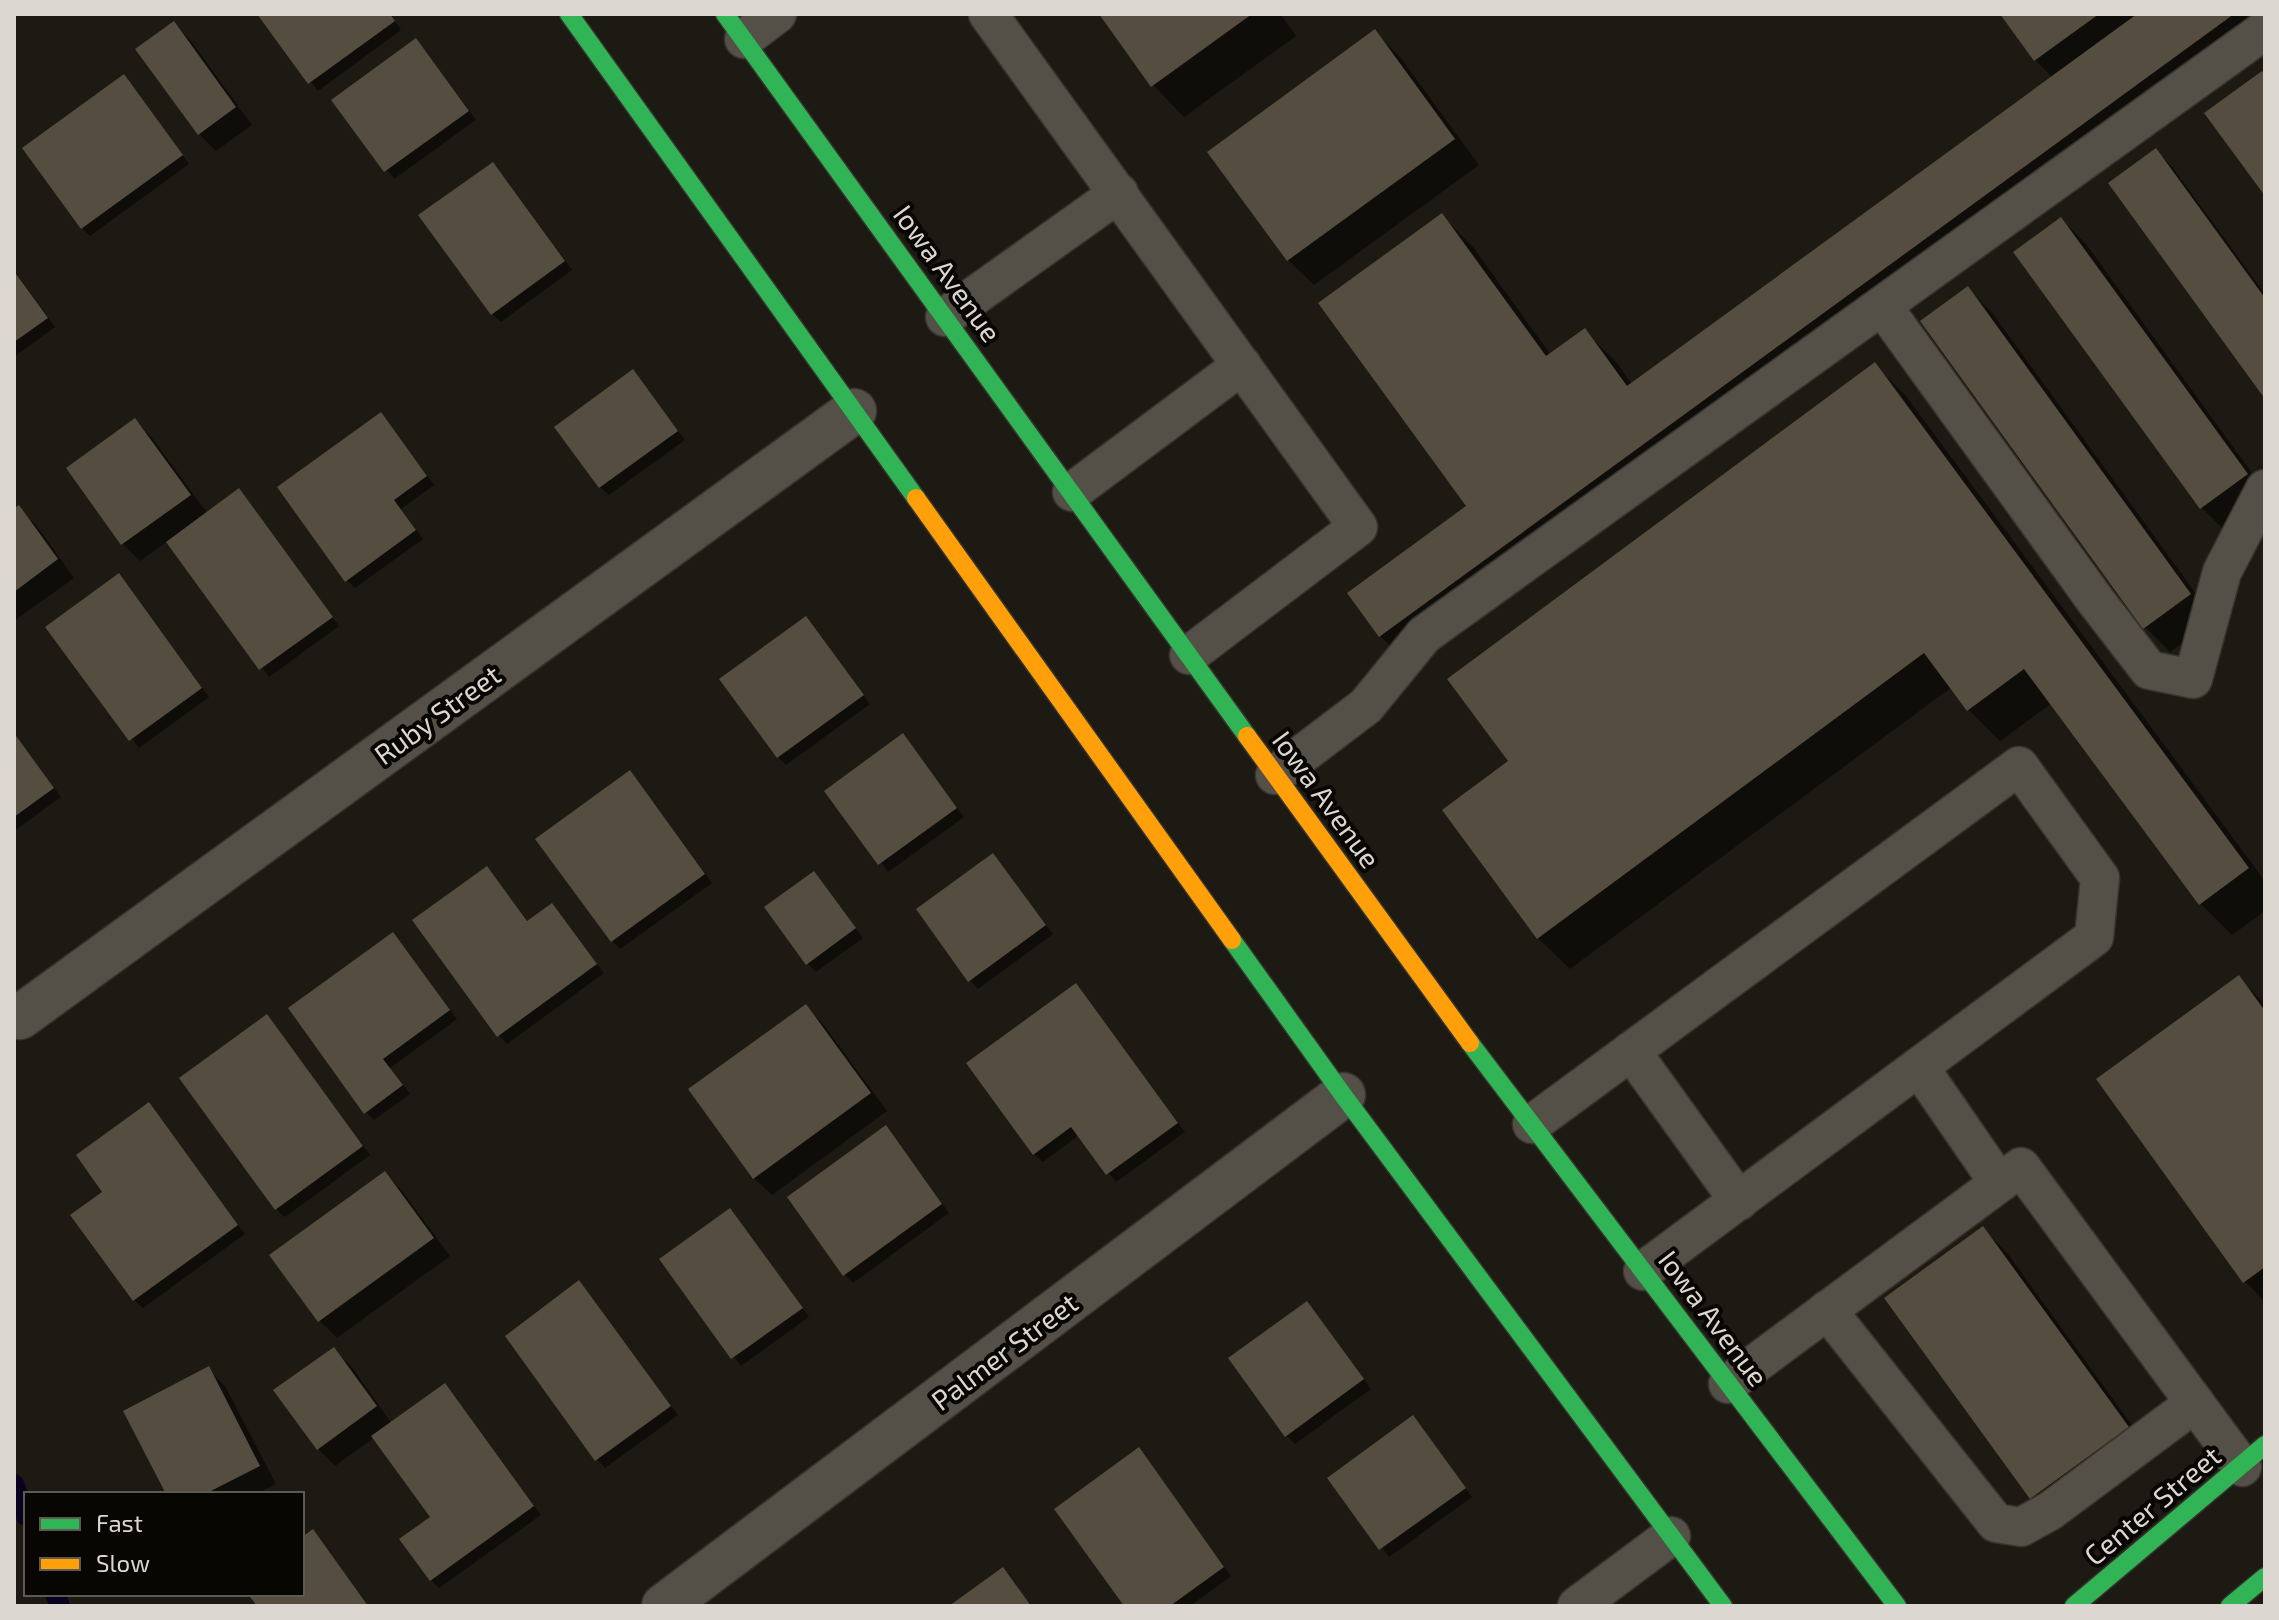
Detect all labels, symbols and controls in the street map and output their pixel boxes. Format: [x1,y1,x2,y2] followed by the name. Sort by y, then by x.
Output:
[887,198,1009,348] street label: Iowa Avenue
[367,657,507,771] street label: Ruby Street
[1266,724,1388,874] street label: Iowa Avenue
[1652,1244,1776,1392] street label: Iowa Avenue
[924,1285,1084,1417] street label: Palmer Street
[2077,1438,2227,1572] street label: Center Street
[24,1492,304,1596] legend
[96,1508,143,1537] text: Fast
[96,1548,150,1577] text: Slow

